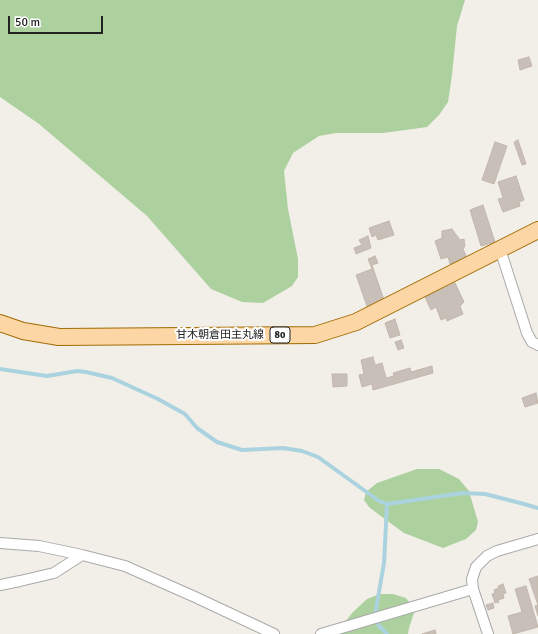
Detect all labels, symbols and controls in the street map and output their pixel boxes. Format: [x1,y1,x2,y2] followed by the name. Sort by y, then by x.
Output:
[10,8,105,34] scale bar
[15,15,40,30] text: 50 m
[270,327,290,343] road number: 80
[176,328,264,342] street label: 甘木朝倉田主丸線

